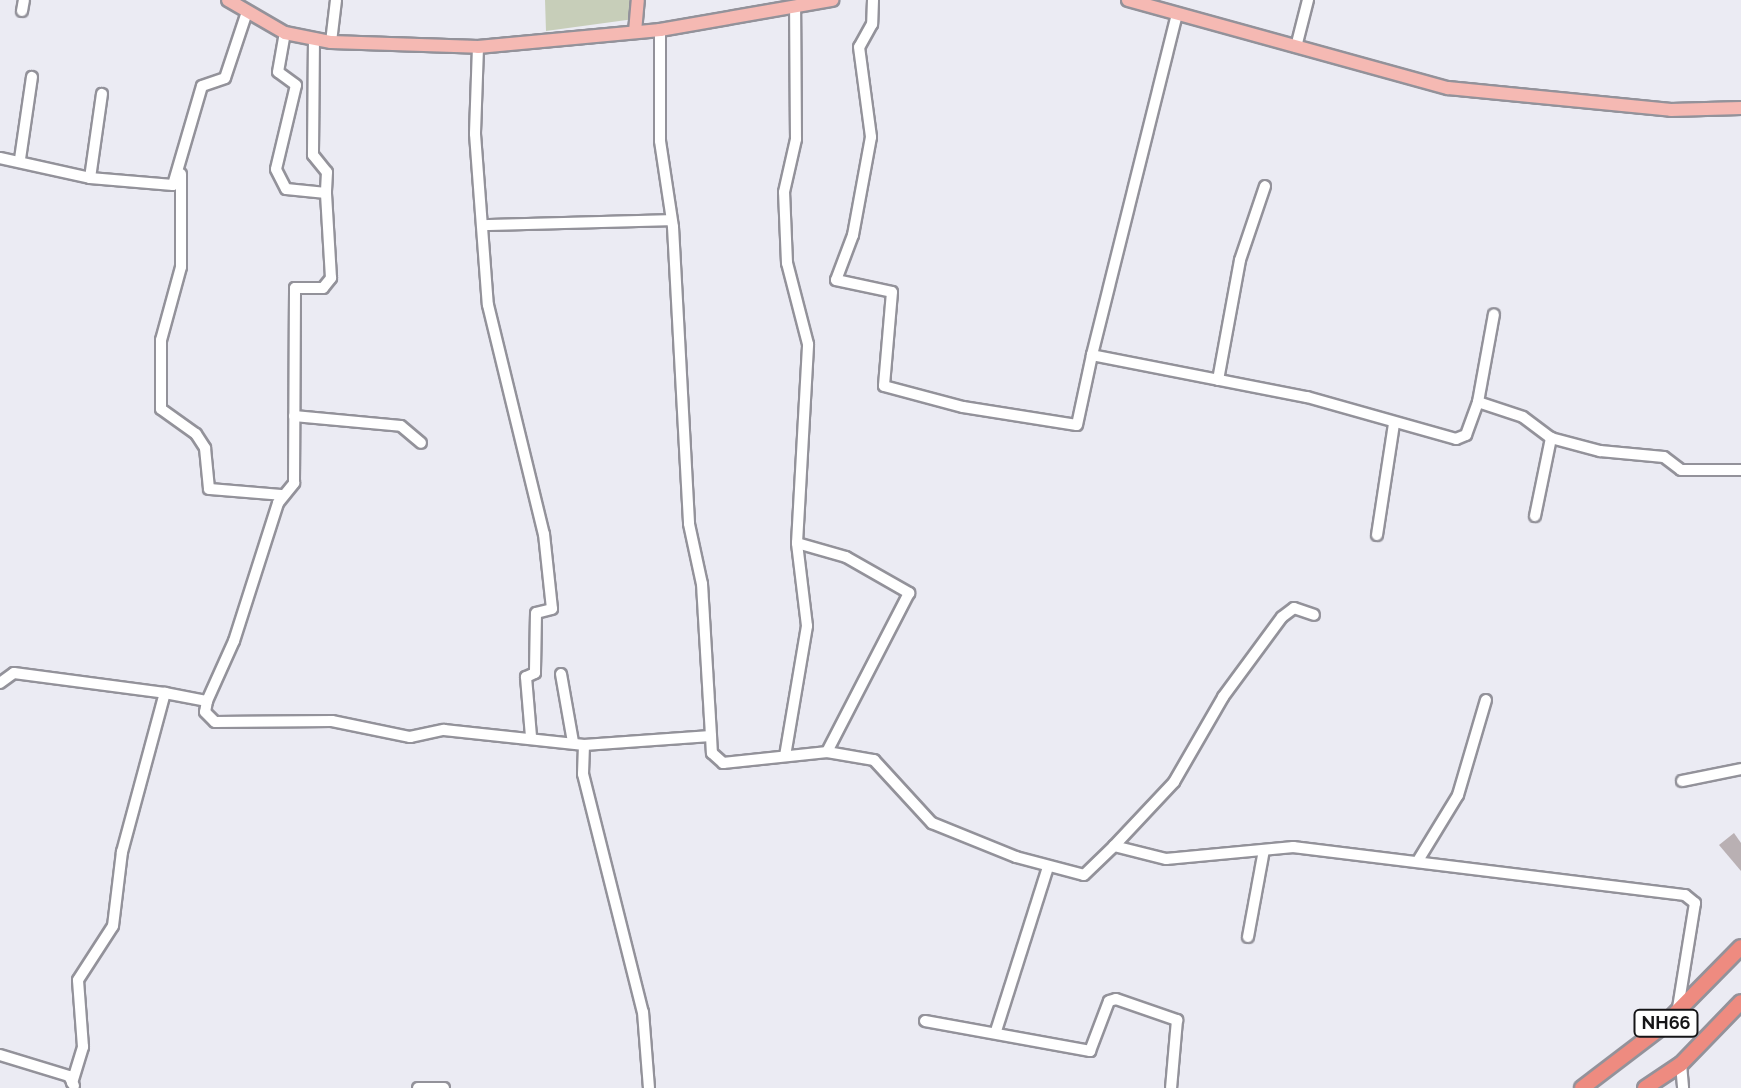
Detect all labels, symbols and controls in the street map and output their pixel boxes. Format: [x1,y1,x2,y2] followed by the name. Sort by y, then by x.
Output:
[1632,1009,1700,1037] road number: NH66

